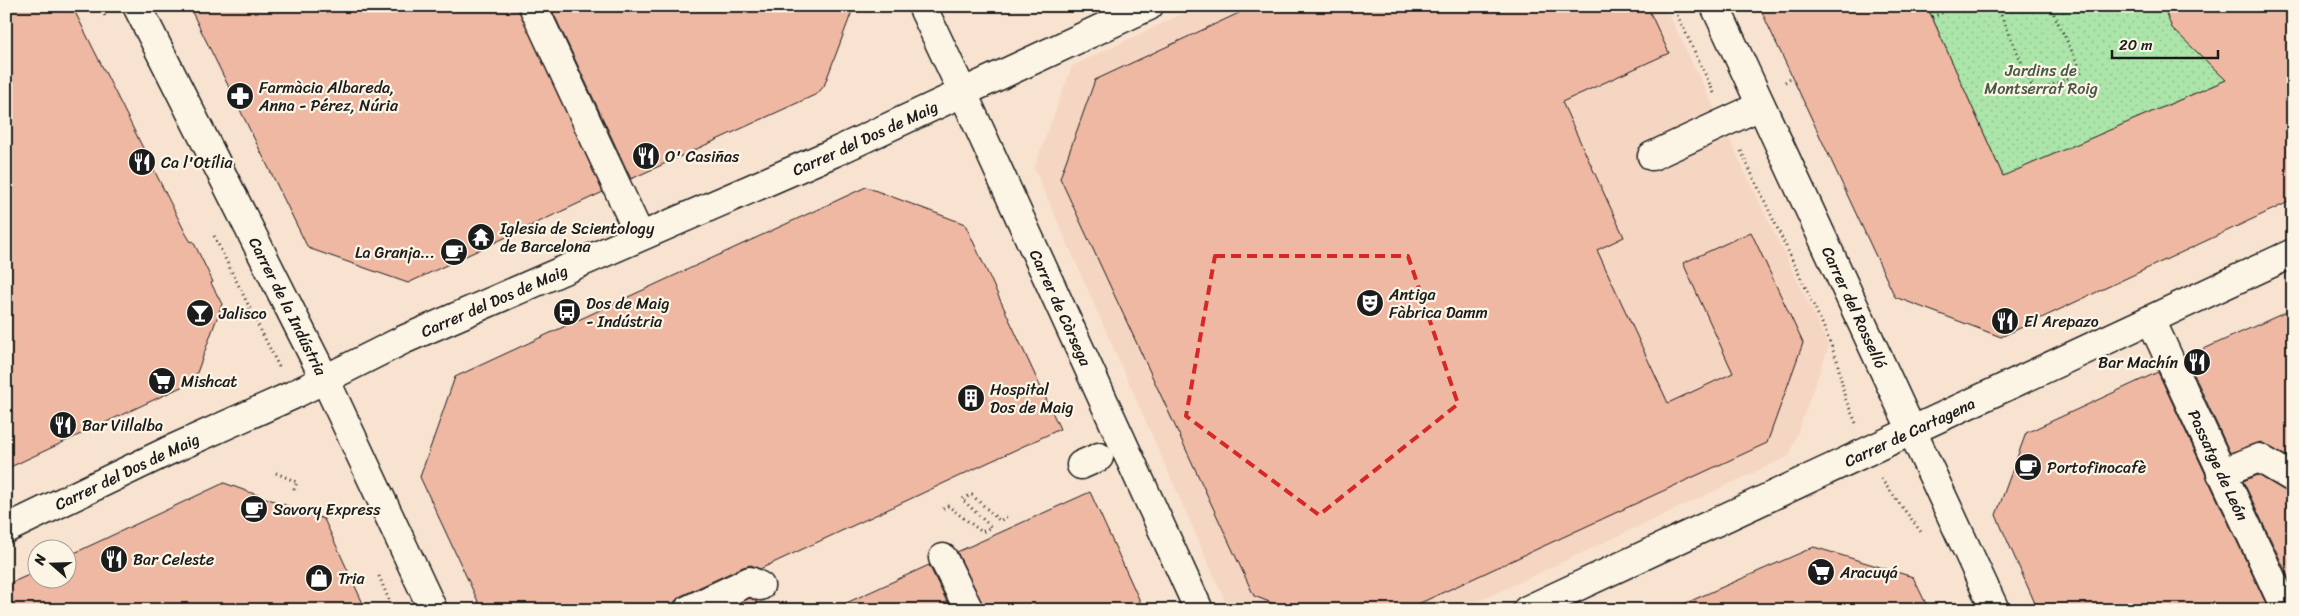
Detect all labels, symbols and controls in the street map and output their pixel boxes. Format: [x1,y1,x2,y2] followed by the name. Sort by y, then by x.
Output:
[2112,28,2218,60] scale bar
[2119,32,2153,58] text: 20 m
[1984,56,2098,103] park label: Jardins de Montserrat Roig
[258,73,399,120] place label: Farmàcia Albareda, Anna - Pérez, Núria
[225,81,255,111] pharmacy icon: Farmàcia Albareda, Anna - Pérez, Núria
[787,92,943,184] street label: Carrer del Dos de Maig
[631,141,661,171] restaurant icon: O' Casiñas
[665,142,740,171] place label: O' Casiñas
[127,147,157,177] restaurant icon: Ca l'Otília
[161,148,233,177] place label: Ca l'Otília
[499,214,655,261] place label: Iglesia de Scientology de Barcelona
[466,222,496,252] temple icon: Iglesia de Scientology de Barcelona
[241,232,335,382] street label: Carrer de la Indústria
[439,237,469,267] cafe icon: La Granja...
[355,238,435,267] place label: La Granja...
[1813,241,1896,374] street label: Carrer del Rosselló
[1021,244,1100,372] street label: Carrer de Còrsega
[416,256,572,346] street label: Carrer del Dos de Maig
[1388,280,1488,327] place label: Antiga Fàbrica Damm
[1355,288,1385,318] theatre icon: Antiga Fàbrica Damm
[586,289,670,336] place label: Dos de Maig - Indústria
[552,297,582,327] bus stop icon: Dos de Maig - Indústria
[185,298,215,328] bar icon: Jalisco
[218,299,267,328] place label: Jalisco
[1990,306,2020,336] restaurant icon: El Arepazo
[2024,307,2099,336] place label: El Arepazo
[2182,347,2212,377] restaurant icon: Bar Machín
[2098,348,2178,377] place label: Bar Machín
[147,366,177,396] supermarket icon: Mishcat
[181,367,237,396] place label: Mishcat
[990,375,1074,422] place label: Hospital Dos de Maig
[956,383,986,413] building icon: Hospital Dos de Maig
[1839,389,1980,475] street label: Carrer de Cartagena
[2180,405,2257,526] street label: Passatge de León
[48,410,78,440] restaurant icon: Bar Villalba
[82,411,163,440] place label: Bar Villalba
[50,425,204,519] street label: Carrer del Dos de Maig
[2013,452,2043,482] cafe icon: Portofinocafè
[2047,453,2146,482] place label: Portofinocafè
[239,494,269,524] cafe icon: Savory Express
[273,495,381,524] place label: Savory Express
[28,538,78,588] north arrow
[99,544,129,574] restaurant icon: Bar Celeste
[133,545,214,574] place label: Bar Celeste
[27,551,54,569] text: N
[1806,557,1836,587] supermarket icon: Aracuyá
[1839,558,1898,587] place label: Aracuyá
[304,563,334,593] shop icon: Tria
[338,564,365,593] place label: Tria

